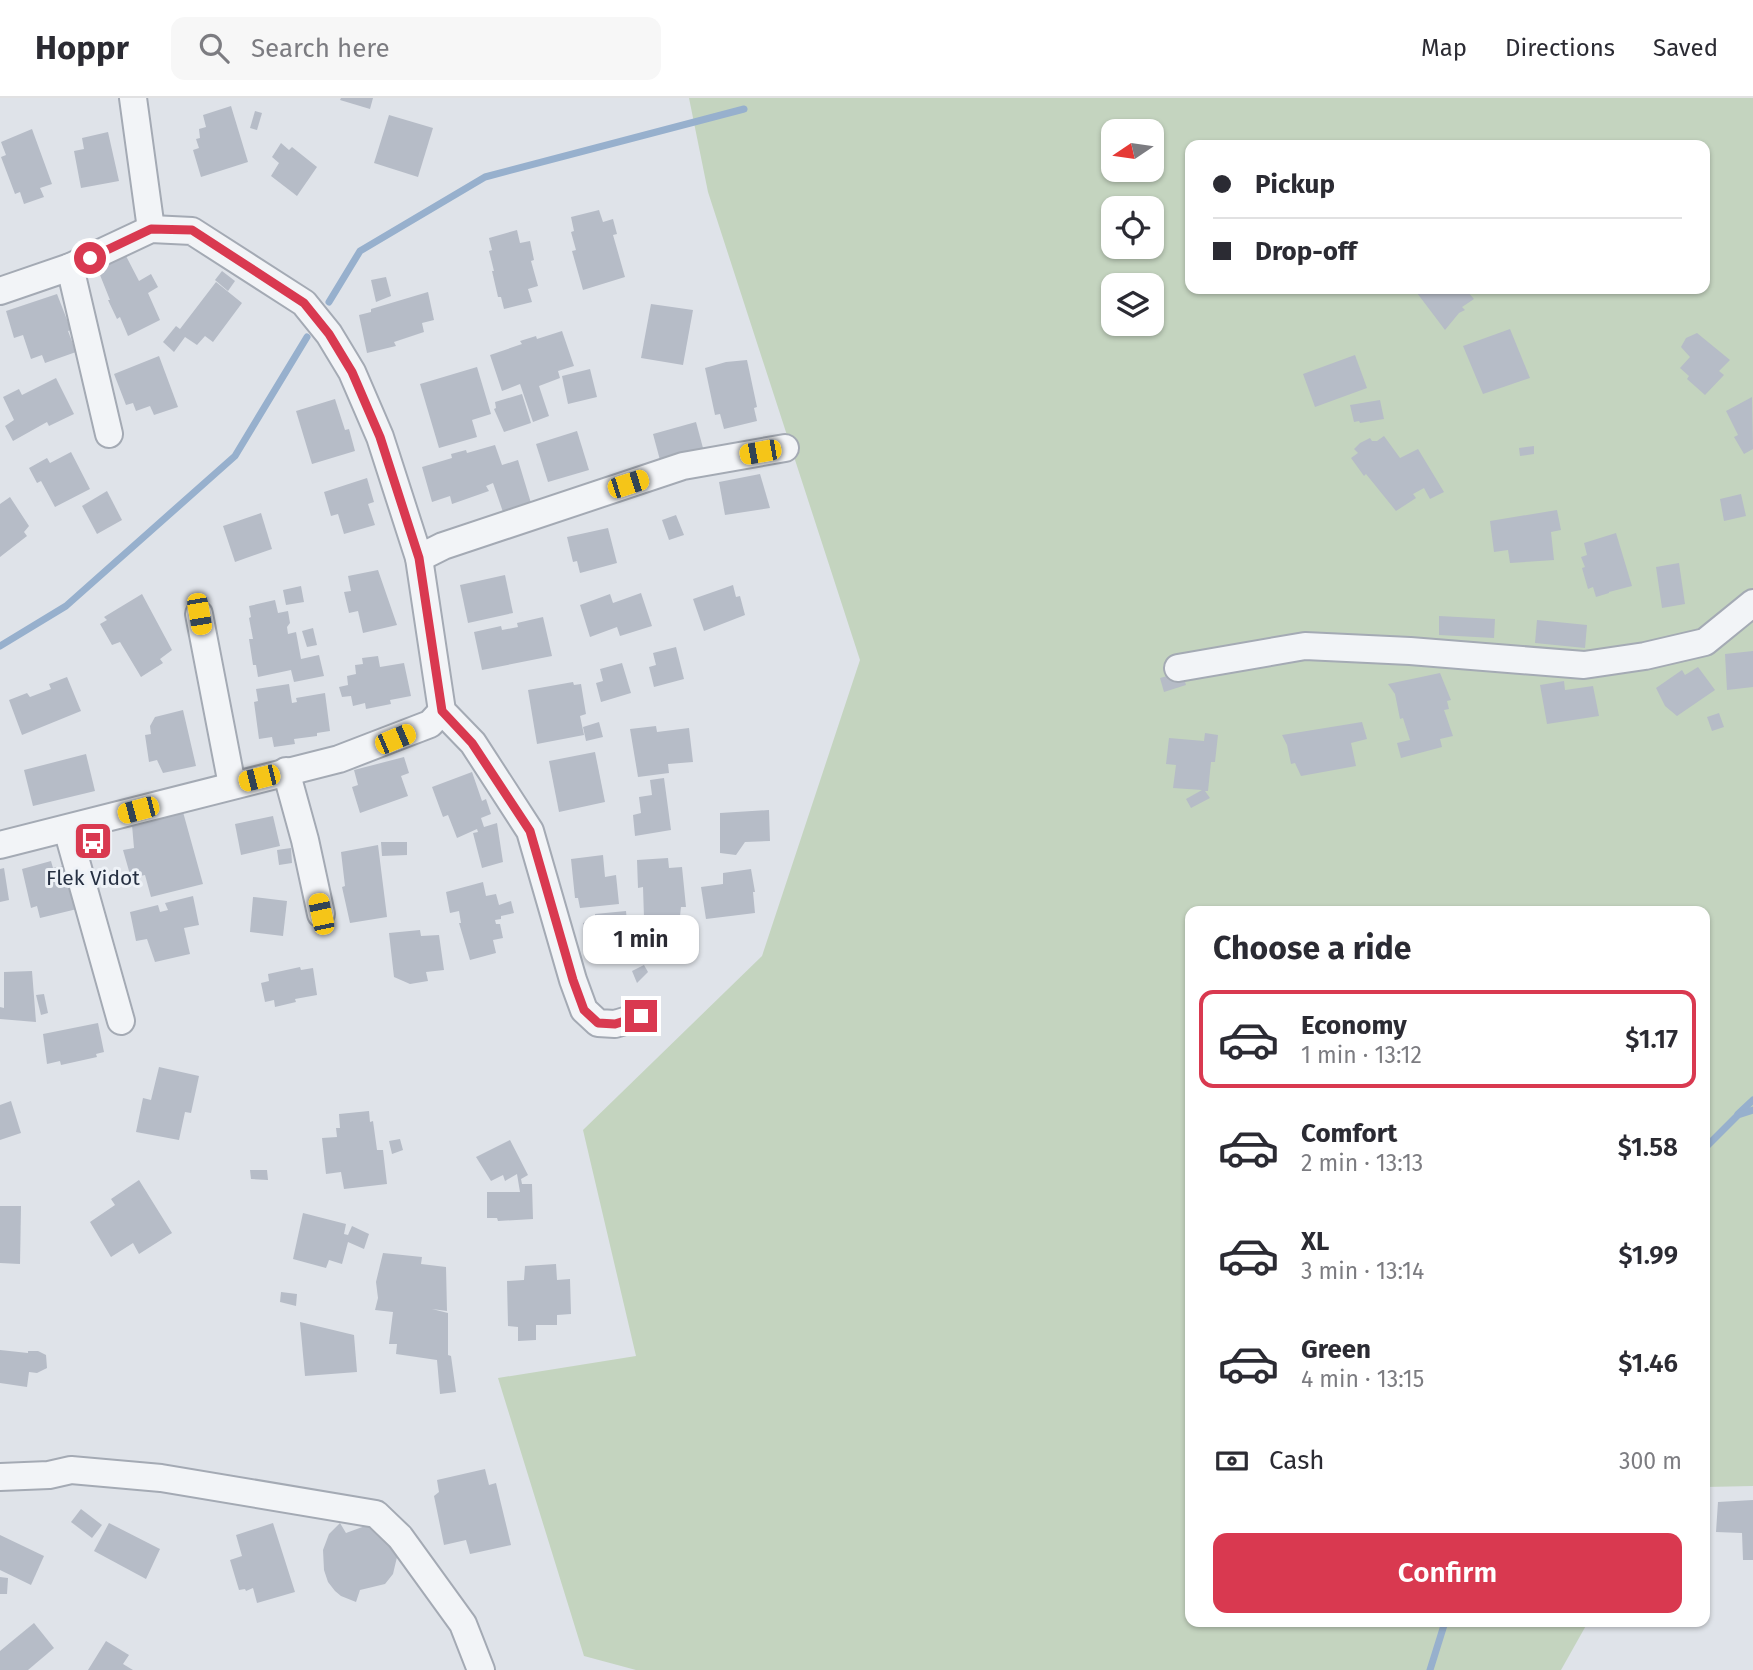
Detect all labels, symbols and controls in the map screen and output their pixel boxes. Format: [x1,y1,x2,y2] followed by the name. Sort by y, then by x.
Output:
[171,17,661,80] search box
[35,28,129,68] text: Hoppr
[195,29,233,67] icon: search
[251,33,390,64] text: Search here
[1421,34,1467,62] text: Map
[1505,34,1615,62] text: Directions
[1653,34,1718,62] text: Saved
[1101,119,1164,182] north arrow
[1101,119,1164,336] map controls
[1255,169,1335,200] text: Pickup
[1101,196,1164,259] button: locate
[1255,236,1357,267] text: Drop-off
[74,242,106,274] route start
[1101,273,1164,336] button: layers
[738,438,783,466] car
[605,468,652,500] car
[186,591,213,637] car
[372,721,419,757] car
[237,763,282,793] car
[115,794,162,826] car
[72,820,114,862] bus stop icon: Flek Vidot
[46,865,140,891] place label: Flek Vidot
[307,891,336,937] car
[583,914,699,964] callout: 1 min
[613,925,669,953] text: 1 min
[1213,929,1411,967] text: Choose a ride
[625,1000,657,1032] route end
[1217,1008,1280,1071] icon: car
[1301,1010,1407,1041] text: Economy
[1625,1024,1678,1055] text: $1.17
[1301,1041,1422,1069] text: 1 min · 13:12
[1217,1116,1280,1179] icon: car
[1301,1118,1397,1149] text: Comfort
[1618,1132,1678,1163] text: $1.58
[1301,1149,1423,1177] text: 2 min · 13:13
[1217,1224,1280,1287] icon: car
[1301,1226,1329,1257] text: XL
[1619,1240,1678,1271] text: $1.99
[1301,1257,1424,1285] text: 3 min · 13:14
[1217,1332,1280,1395] icon: car
[1301,1334,1371,1365] text: Green
[1618,1348,1678,1379] text: $1.46
[1301,1365,1424,1393] text: 4 min · 13:15
[1213,1442,1251,1480] icon: cash
[1269,1445,1325,1476] text: Cash
[1619,1447,1682,1475] text: 300 m
[1213,1533,1682,1613] button: Confirm

